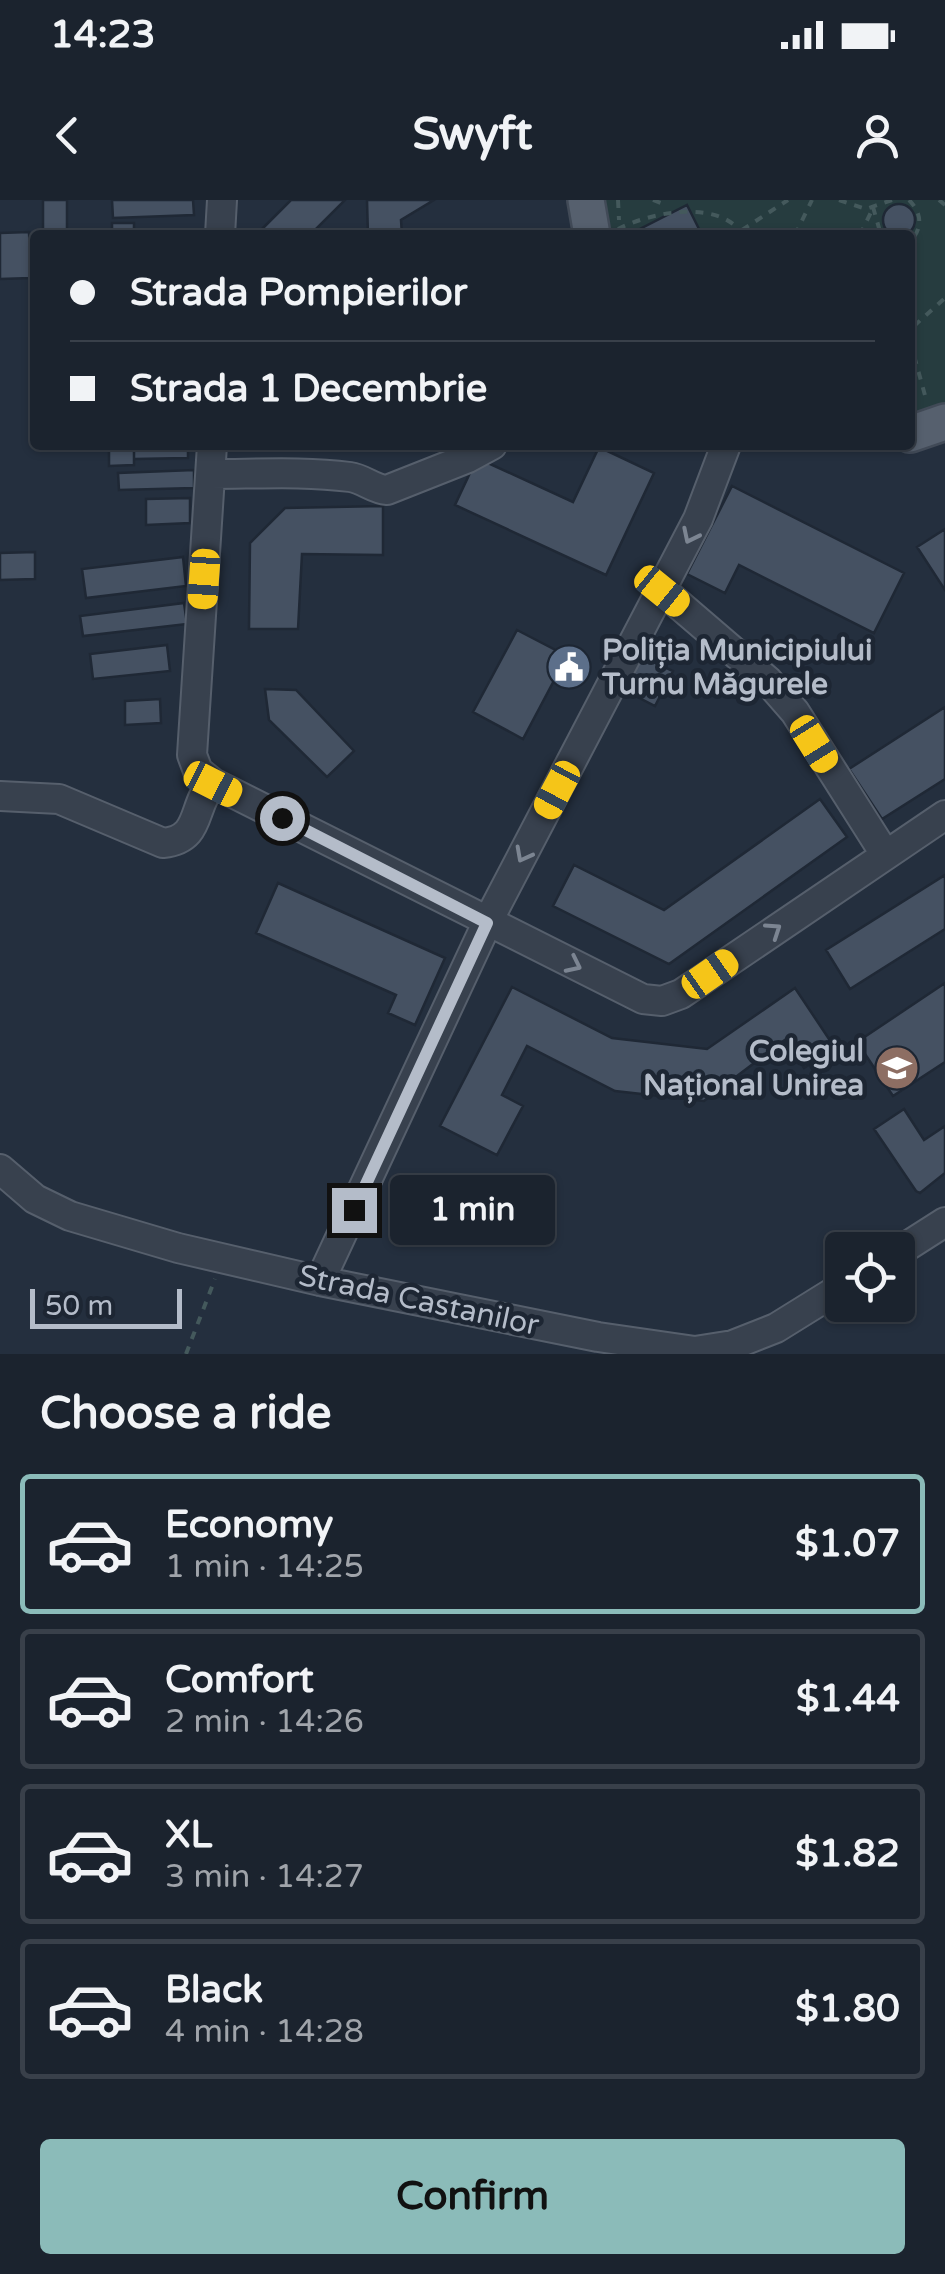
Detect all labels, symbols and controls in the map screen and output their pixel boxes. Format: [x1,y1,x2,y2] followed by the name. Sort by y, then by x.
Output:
[50,12,155,58] text: 14:23
[40,108,95,163] icon: back
[412,108,533,162] text: Swyft
[850,108,905,163] icon: person
[130,270,467,316] text: Strada Pompierilor
[130,366,487,412] text: Strada 1 Decembrie
[683,525,702,543] one-way arrow
[187,548,221,610] car
[629,560,695,622] car
[601,632,872,703] place label: Poliția Municipiului Turnu Măgurele
[546,644,592,690] public building icon: Poliția Municipiului Turnu Măgurele
[785,711,843,777] car
[530,756,584,824] car
[179,757,247,811] car
[260,796,305,841] route start
[516,844,535,862] one-way arrow
[763,924,781,943] one-way arrow
[677,945,743,1003] car
[564,953,582,973] one-way arrow
[643,1033,864,1104] place label: Colegiul Național Unirea
[874,1045,920,1091] school or university icon: Colegiul Național Unirea
[389,1175,554,1245] callout: 1 min
[332,1188,377,1233] route end
[430,1191,515,1229] text: 1 min
[825,1232,915,1322] map controls
[825,1232,915,1322] button: locate
[295,1257,543,1344] street label: Strada Castanilor
[30,1284,182,1328] scale bar
[45,1289,113,1323] text: 50 m
[40,1387,331,1441] text: Choose a ride
[45,1499,135,1589] icon: car
[165,1502,333,1548] text: Economy
[795,1521,900,1567] text: $1.07
[165,1548,364,1586] text: 1 min · 14:25
[45,1654,135,1744] icon: car
[165,1657,314,1703] text: Comfort
[796,1676,900,1722] text: $1.44
[165,1703,364,1741] text: 2 min · 14:26
[45,1809,135,1899] icon: car
[165,1812,212,1858] text: XL
[795,1831,900,1877] text: $1.82
[165,1858,364,1896] text: 3 min · 14:27
[45,1964,135,2054] icon: car
[165,1967,263,2013] text: Black
[795,1986,900,2032] text: $1.80
[165,2013,364,2051] text: 4 min · 14:28
[40,2139,905,2254] button: Confirm

